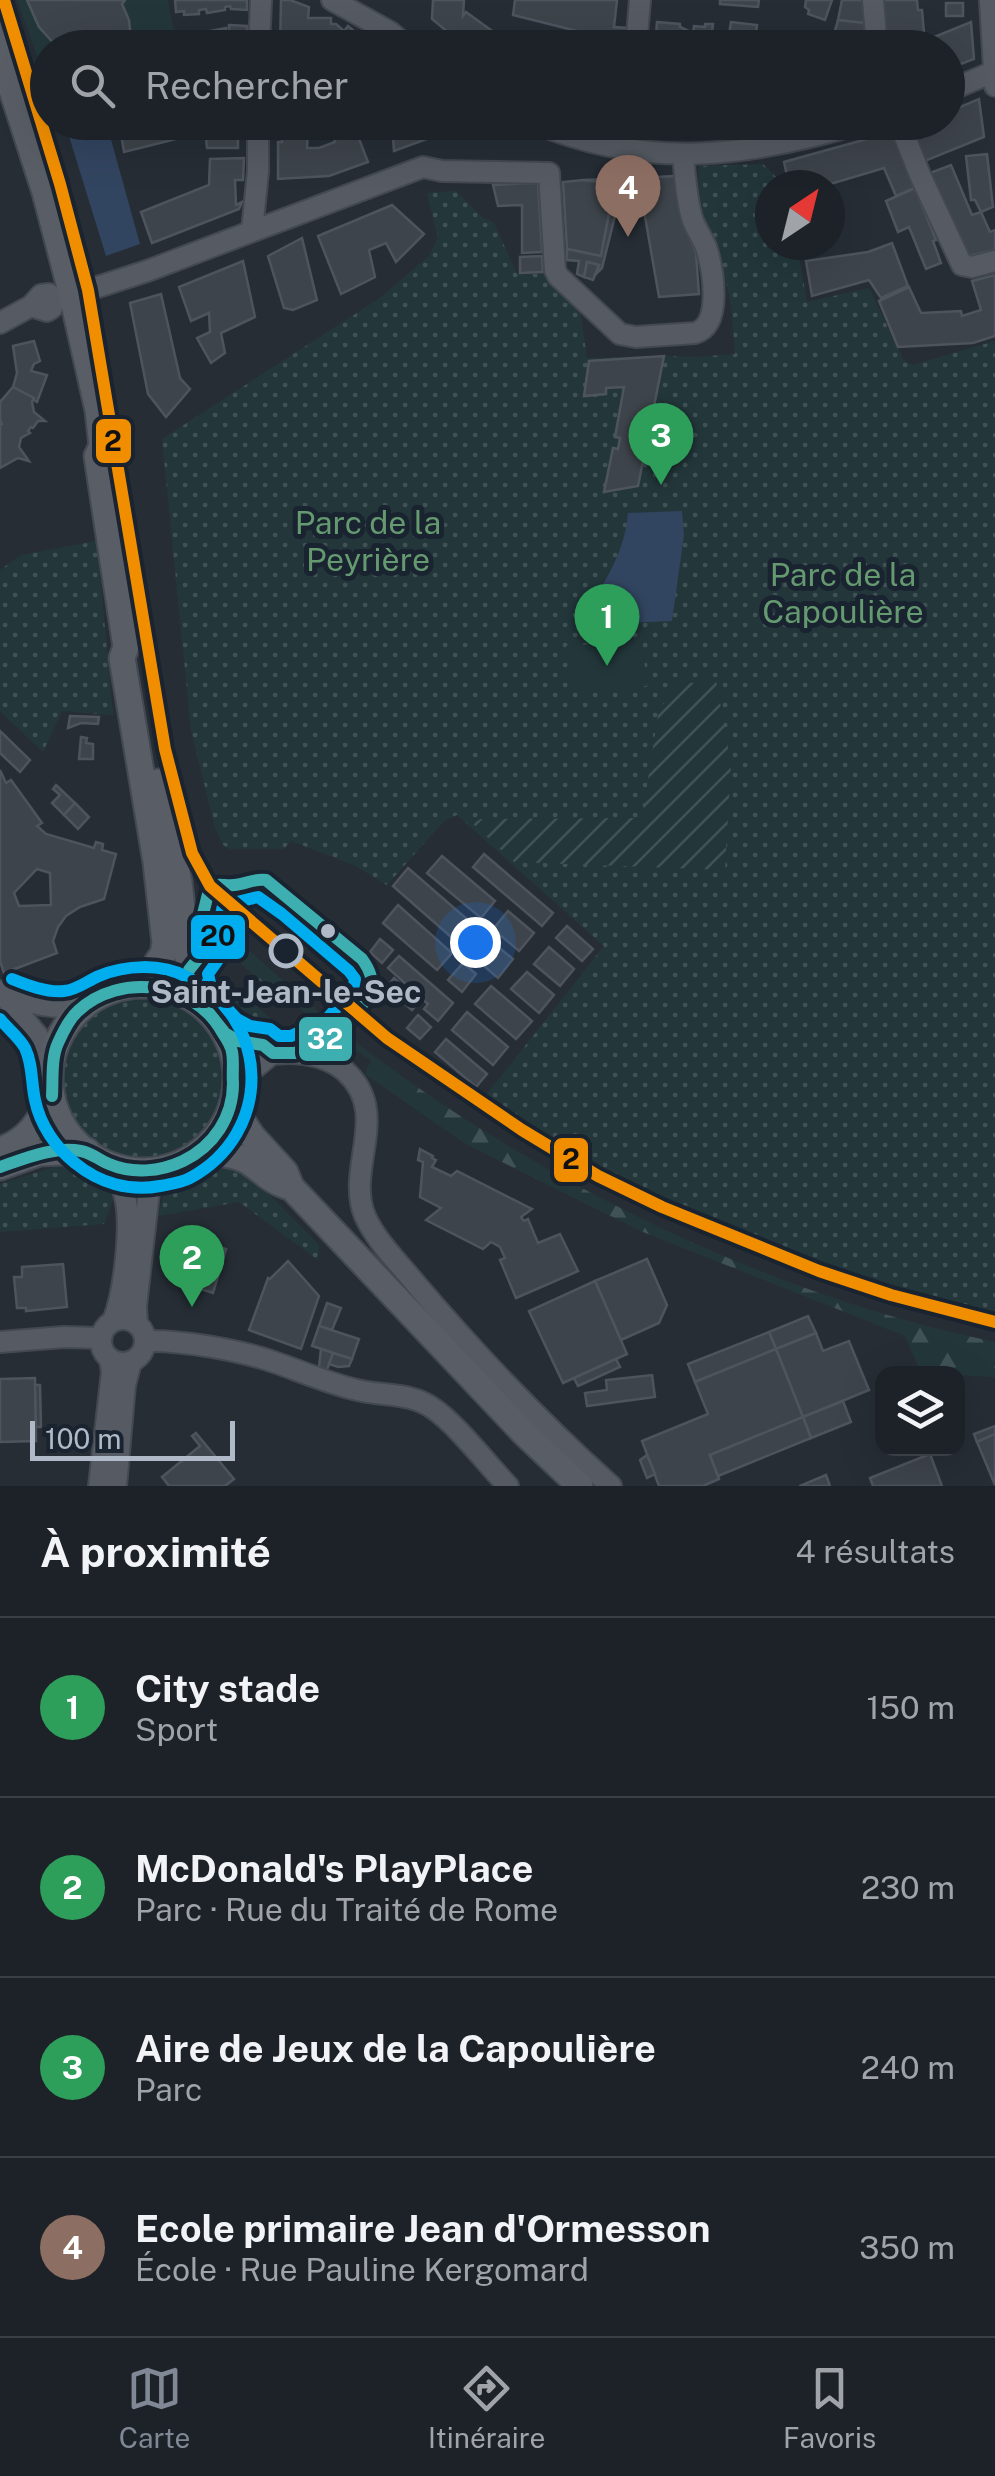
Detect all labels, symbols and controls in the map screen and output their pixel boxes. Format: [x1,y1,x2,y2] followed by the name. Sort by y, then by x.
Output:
[30,30,965,140] search box
[65,58,120,113] icon: search
[145,63,349,108] text: Rechercher
[596,154,660,237] pin: 4
[755,170,845,260] north arrow
[628,402,694,485] pin: 3
[94,417,133,465] line badge: 2
[104,424,122,457] text: 2
[295,504,441,578] park label: Parc de la Peyrière
[762,556,924,630] park label: Parc de la Capoulière
[574,584,640,666] pin: 1
[189,913,247,961] line badge: 20
[450,917,501,968] your location
[200,919,236,952] text: 20
[318,921,338,941] unlabelled marker
[270,935,302,967] marker: Saint-Jean-le-Sec
[150,973,422,1010] place label: Saint-Jean-le-Sec
[297,1015,354,1063] line badge: 32
[307,1022,343,1055] text: 32
[552,1136,590,1184] line badge: 2
[562,1142,580,1175] text: 2
[160,1224,224,1307] pin: 2
[875,1366,965,1456] map controls
[875,1366,965,1456] button: layers
[30,1416,235,1460] scale bar
[45,1422,122,1455] text: 100 m
[40,1527,271,1576] text: À proximité
[795,1533,955,1570] text: 4 résultats
[135,1666,320,1711] text: City stade
[66,1689,79,1726] text: 1
[866,1689,955,1726] text: 150 m
[135,1711,218,1748] text: Sport
[135,1846,534,1891] text: McDonald's PlayPlace
[62,1869,83,1906] text: 2
[861,1869,955,1906] text: 230 m
[135,1891,558,1928] text: Parc · Rue du Traité de Rome
[135,2026,656,2071] text: Aire de Jeux de la Capoulière
[62,2049,83,2086] text: 3
[861,2049,955,2086] text: 240 m
[135,2071,202,2108] text: Parc
[135,2206,710,2251] text: Ecole primaire Jean d'Ormesson
[62,2229,83,2266] text: 4
[859,2229,955,2266] text: 350 m
[135,2251,589,2288] text: École · Rue Pauline Kergomard
[119,2361,190,2454] tab: Carte
[428,2361,545,2454] tab: Itinéraire
[783,2361,876,2454] tab: Favoris

